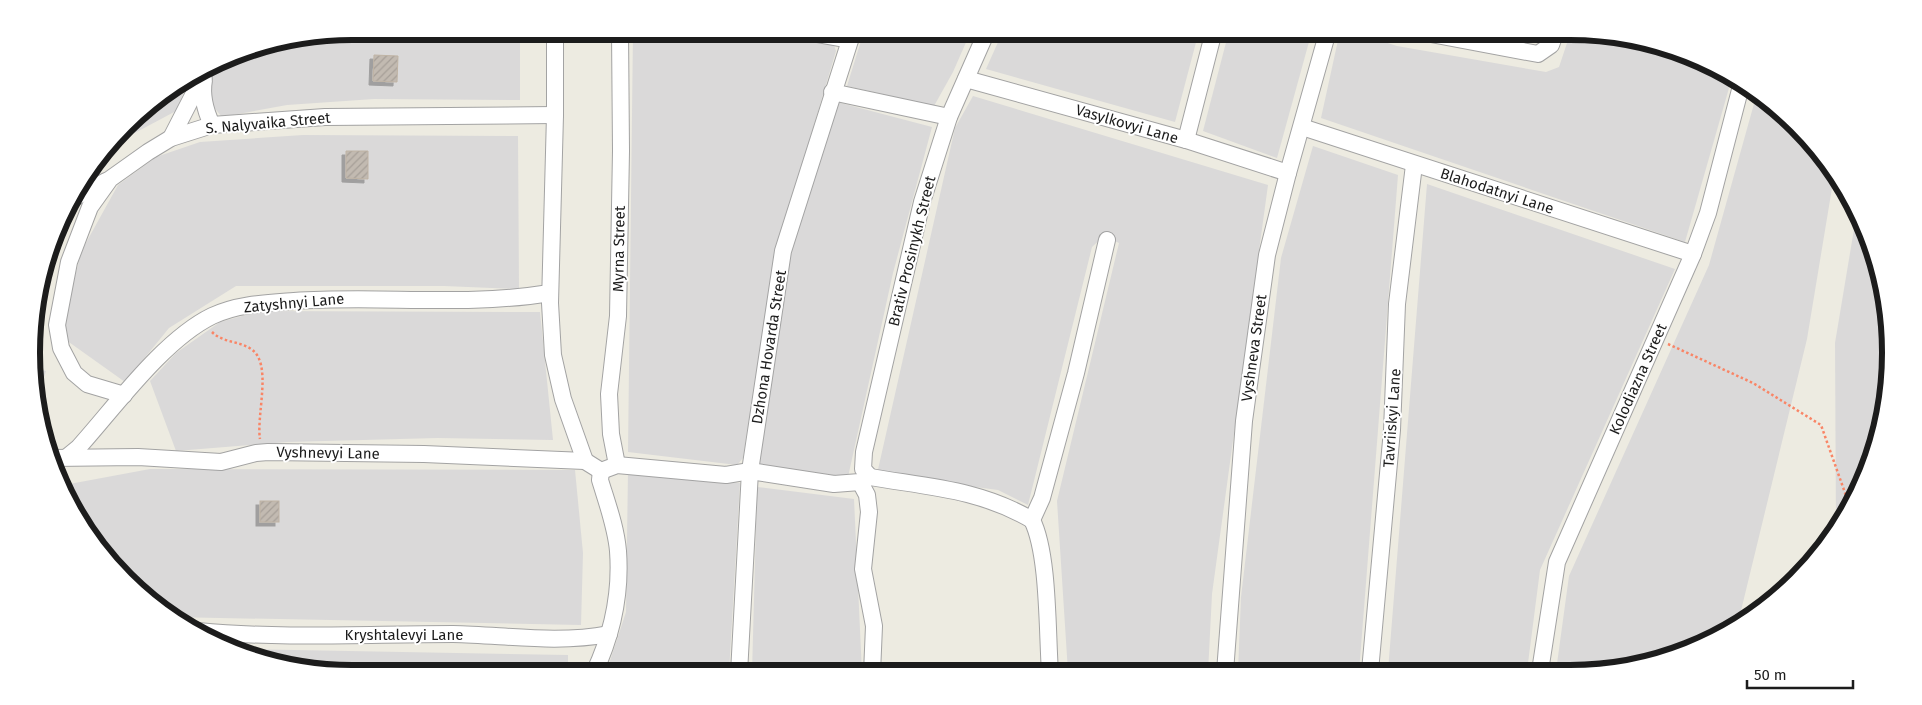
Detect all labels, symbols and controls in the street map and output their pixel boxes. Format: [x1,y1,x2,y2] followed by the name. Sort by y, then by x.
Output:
[1074,101,1180,147] street label: Vasylkovyi Lane
[205,109,332,137] street label: S. Nalyvaika Street
[1438,164,1556,218] street label: Blahodatnyi Lane
[885,173,940,328] street label: Brativ Prosinykh Street
[609,205,629,292] street label: Myrna Street
[748,268,790,425] street label: Dzhona Hovarda Street
[243,290,345,316] street label: Zatyshnyi Lane
[1238,293,1271,403] street label: Vyshneva Street
[1605,320,1671,437] street label: Kolodiazna Street
[1380,368,1404,468] street label: Tavriiskyi Lane
[276,443,380,463] street label: Vyshnevyi Lane
[345,626,463,644] street label: Kryshtalevyi Lane
[1747,658,1853,690] scale bar
[1754,666,1787,684] text: 50 m

